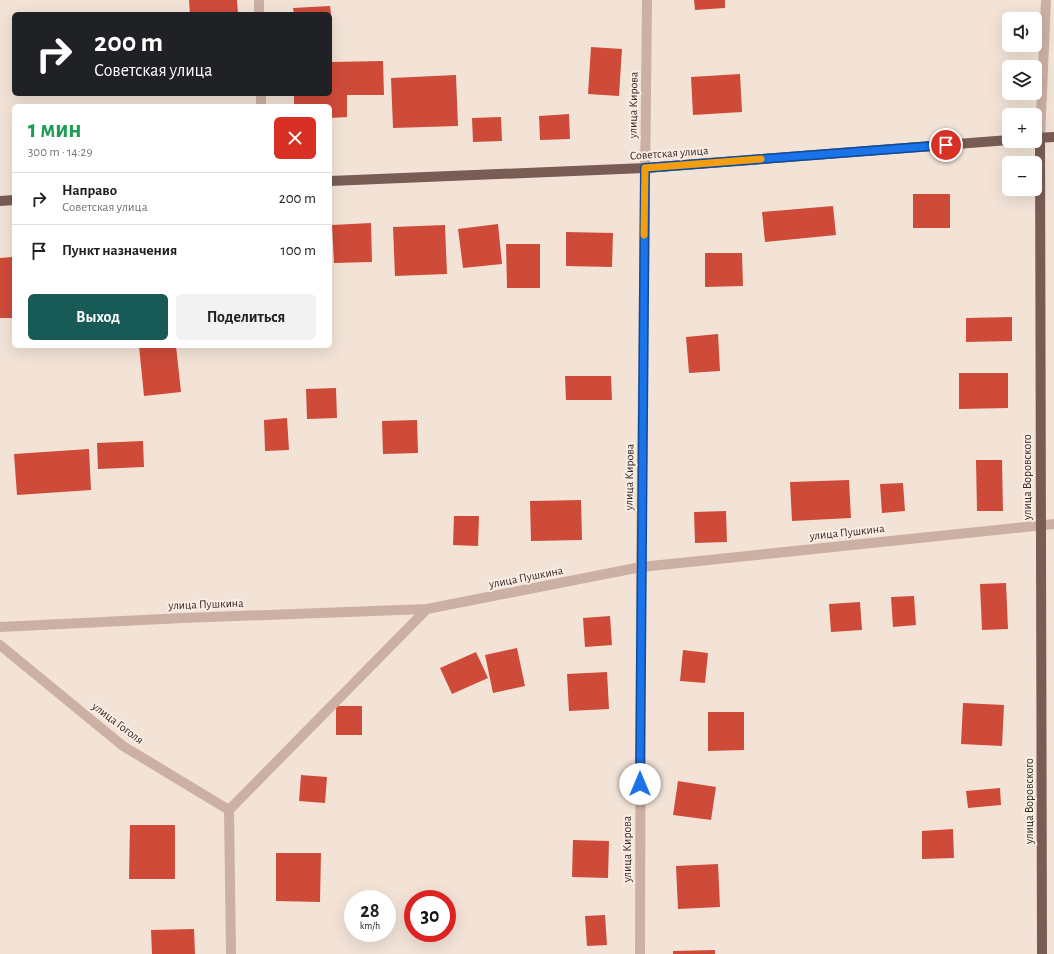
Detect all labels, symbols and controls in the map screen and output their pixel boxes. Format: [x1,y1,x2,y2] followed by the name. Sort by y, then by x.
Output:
[1002,12,1042,196] map controls
[1002,12,1042,52] button: sound
[28,28,80,80] icon: right
[94,29,163,57] text: 200 m
[1002,60,1042,100] button: layers
[94,62,212,80] text: Советская улица
[626,71,641,139] street label: улица Кирова
[1002,108,1042,148] button: +
[274,117,316,159] button: close
[28,118,82,142] text: 1 мин
[929,128,963,162] pin
[935,134,957,156] icon: arrive
[629,144,709,163] street label: Советская улица
[28,146,93,159] text: 300 m · 14:29
[1002,156,1042,196] button: −
[62,183,117,198] text: Направо
[28,188,50,210] icon: right
[279,191,316,206] text: 200 m
[62,201,148,214] text: Советская улица
[28,240,50,262] icon: arrive
[62,243,177,258] text: Пункт назначения
[281,243,316,258] text: 100 m
[28,294,168,340] button: Выход
[176,294,316,340] button: Поделиться
[1021,434,1034,521] street label: улица Воровского
[622,443,637,511] street label: улица Кирова
[808,522,886,543] street label: улица Пушкина
[487,564,565,591] street label: улица Пушкина
[167,597,244,612] street label: улица Пушкина
[89,699,146,747] street label: улица Гоголя
[1023,758,1036,845] street label: улица Воровского
[619,763,661,805] position arrow
[621,815,634,883] street label: улица Кирова
[404,890,456,942] speed limit sign: 30
[360,901,380,921] text: 28
[360,921,380,931] text: km/h

